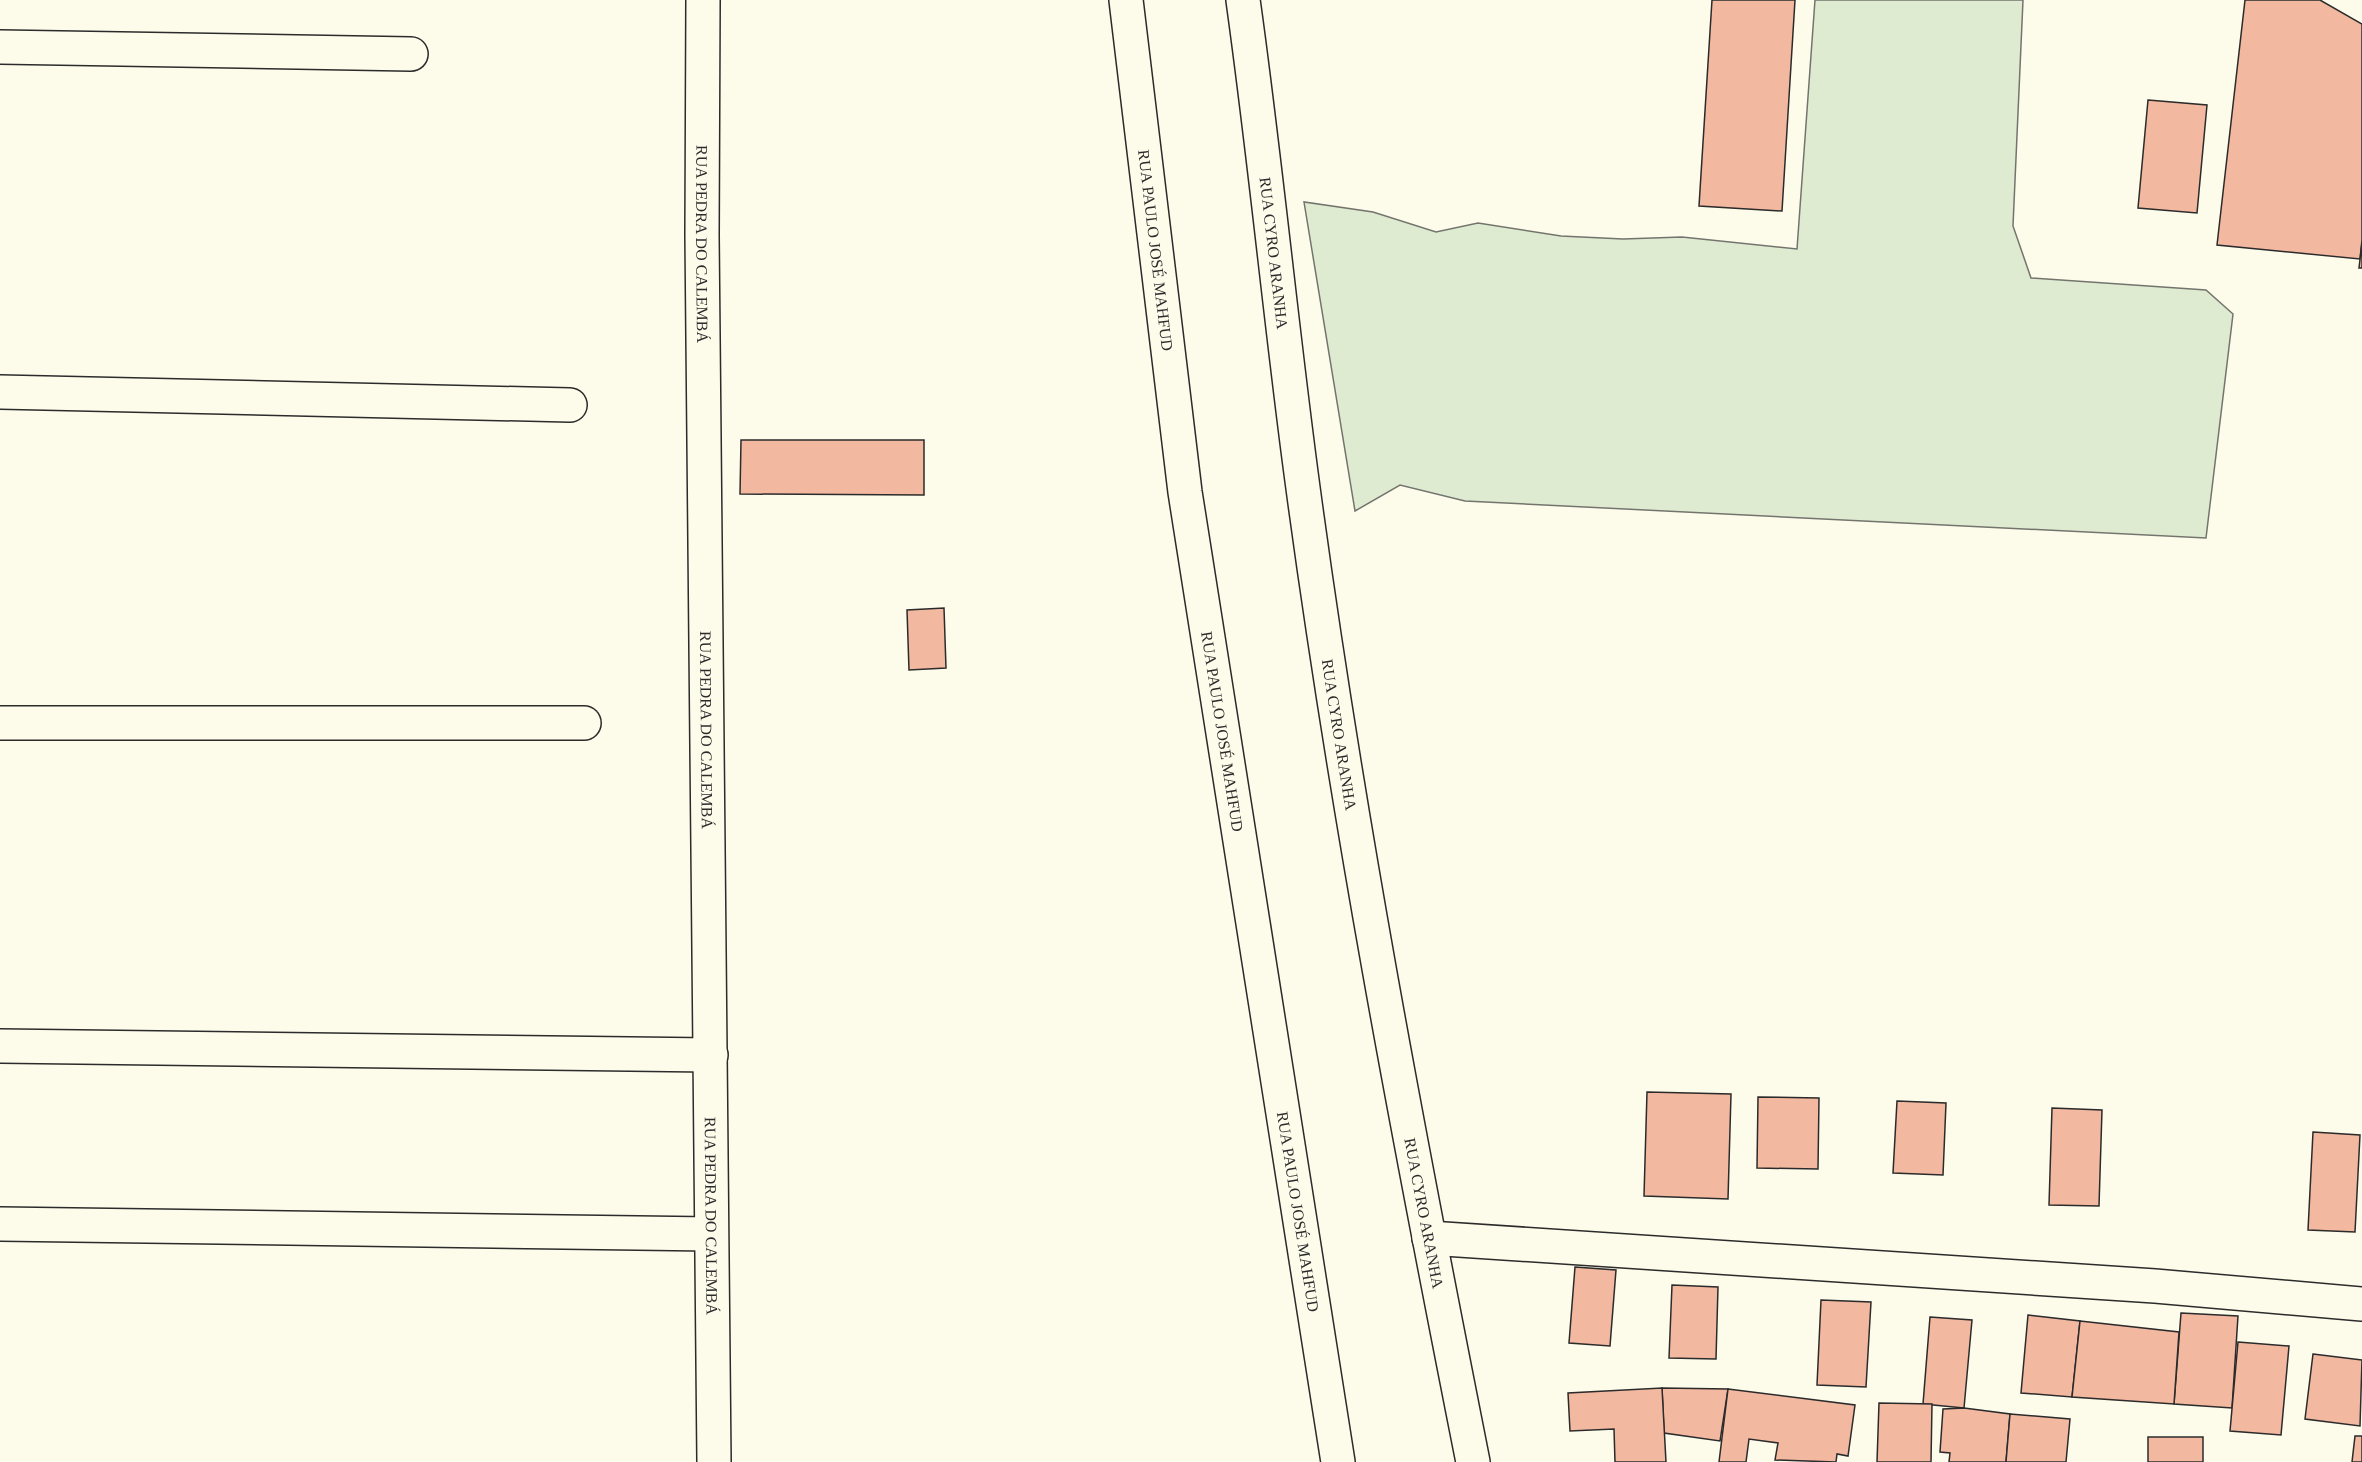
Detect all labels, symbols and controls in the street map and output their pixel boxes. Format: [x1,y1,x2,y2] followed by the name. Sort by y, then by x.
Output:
[693,145,713,343] street label: RUA PEDRA DO CALEMBÁ
[1135,149,1177,352] street label: RUA PAULO JOSÉ MAHFUD
[1257,176,1292,330] street label: RUA CYRO ARANHA
[1199,630,1247,833] street label: RUA PAULO JOSÉ MAHFUD
[697,631,717,829] street label: RUA PEDRA DO CALEMBÁ
[1319,658,1360,812] street label: RUA CYRO ARANHA
[1274,1110,1323,1313] street label: RUA PAULO JOSÉ MAHFUD
[702,1117,722,1315] street label: RUA PEDRA DO CALEMBÁ
[1402,1136,1447,1290] street label: RUA CYRO ARANHA

